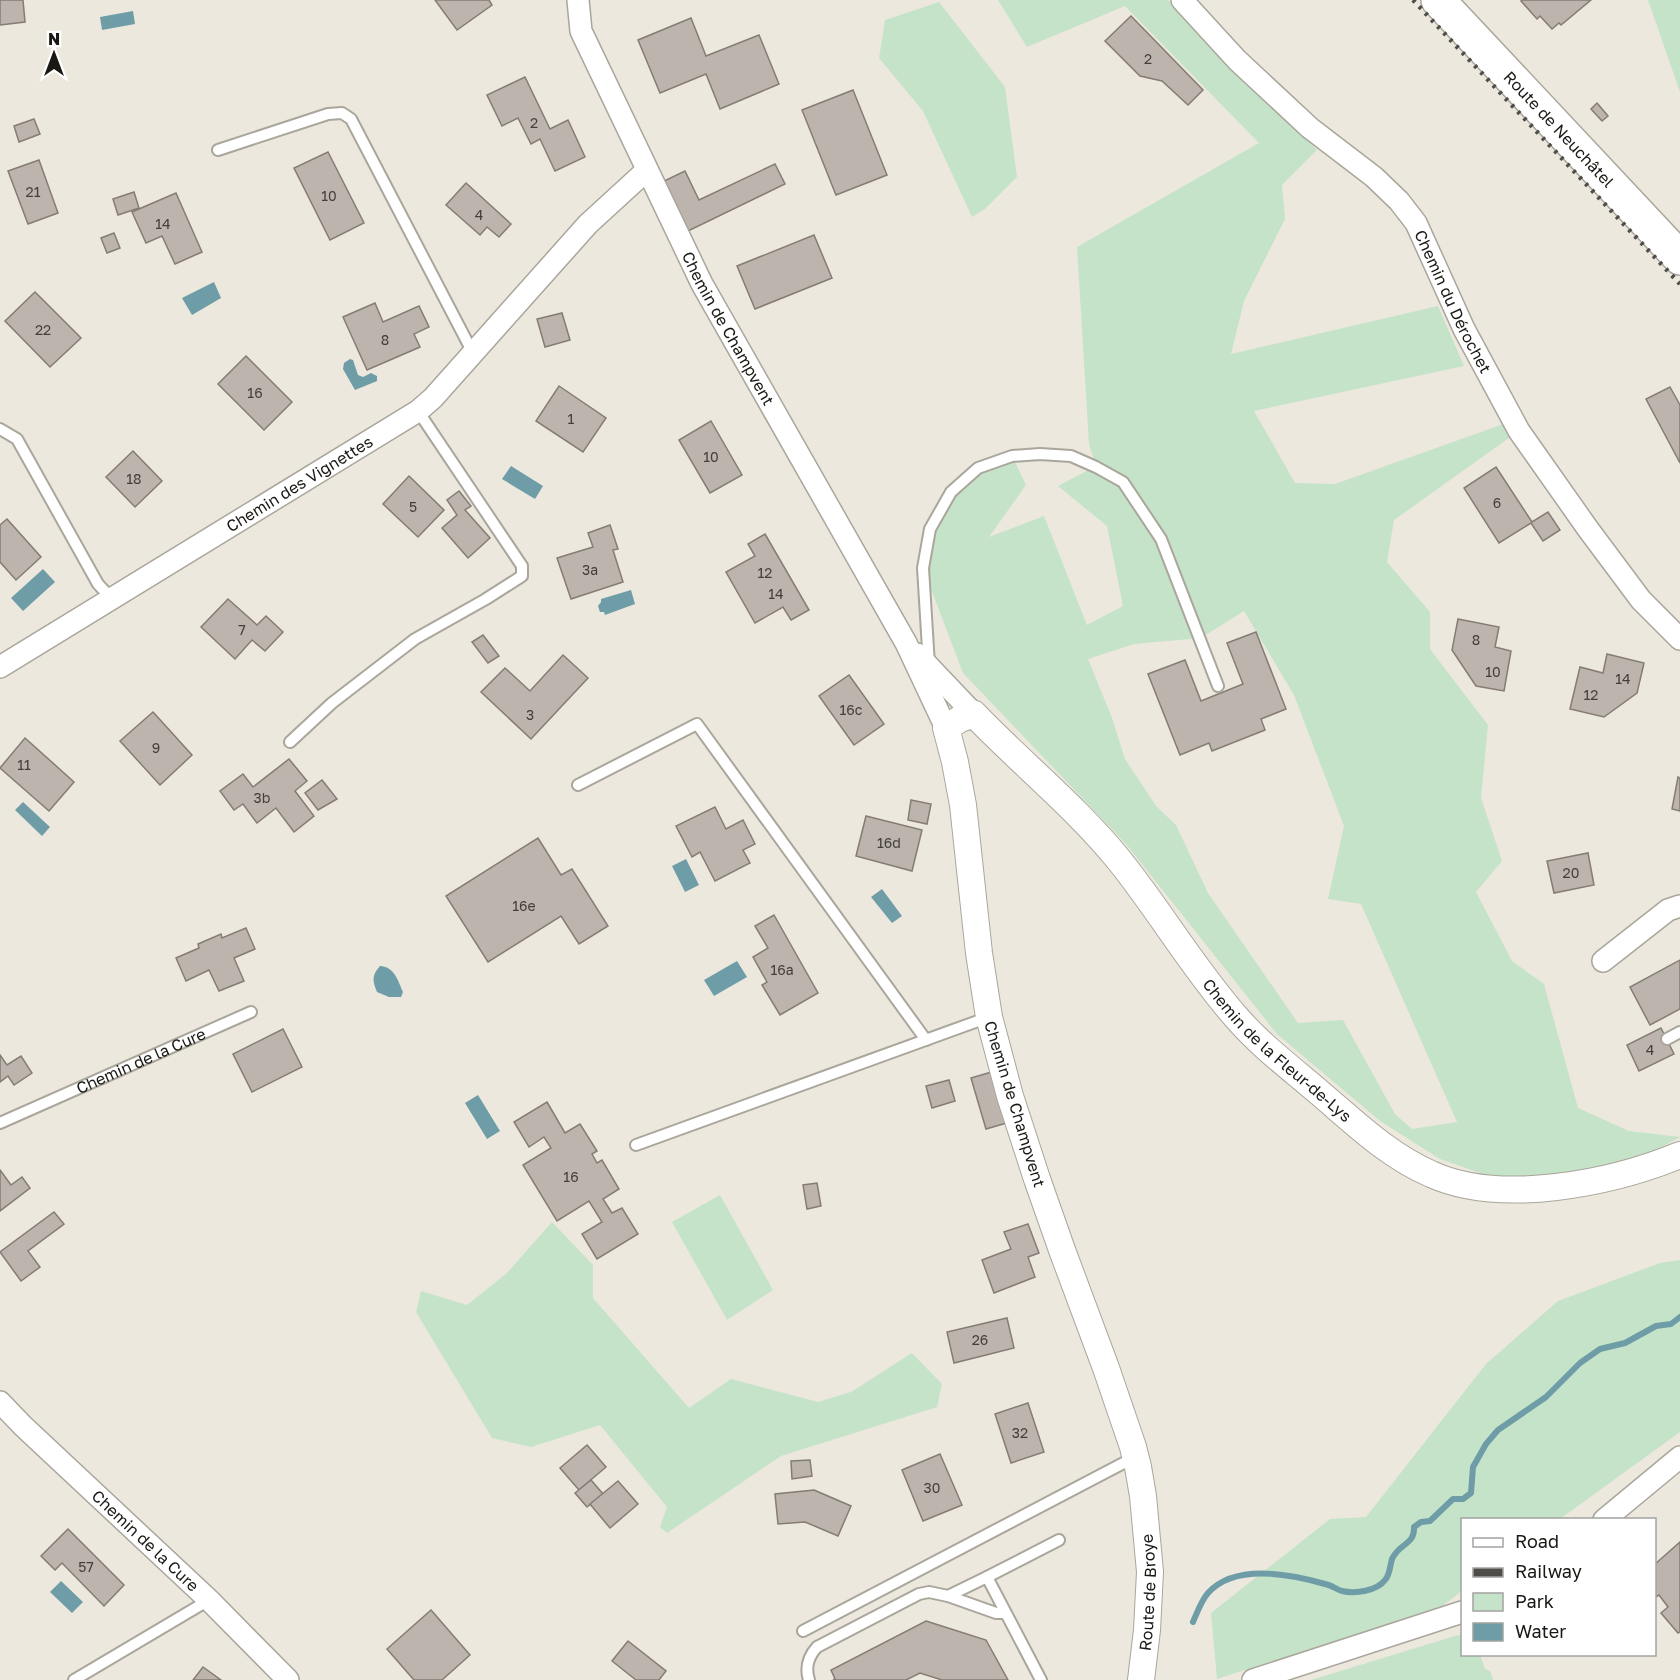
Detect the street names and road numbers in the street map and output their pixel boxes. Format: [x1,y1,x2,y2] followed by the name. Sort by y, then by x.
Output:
[1500,67,1618,191] street label: Route de Neuchâtel
[1410,227,1496,377] street label: Chemin du Dérochet
[678,248,779,409] street label: Chemin de Champvent
[222,431,376,536] street label: Chemin des Vignettes
[1199,975,1356,1126] street label: Chemin de la Fleur-de-Lys
[980,1018,1050,1190] street label: Chemin de Champvent
[73,1023,209,1098] street label: Chemin de la Cure
[88,1486,203,1596] street label: Chemin de la Cure
[1135,1533,1160,1652] street label: Route de Broye

